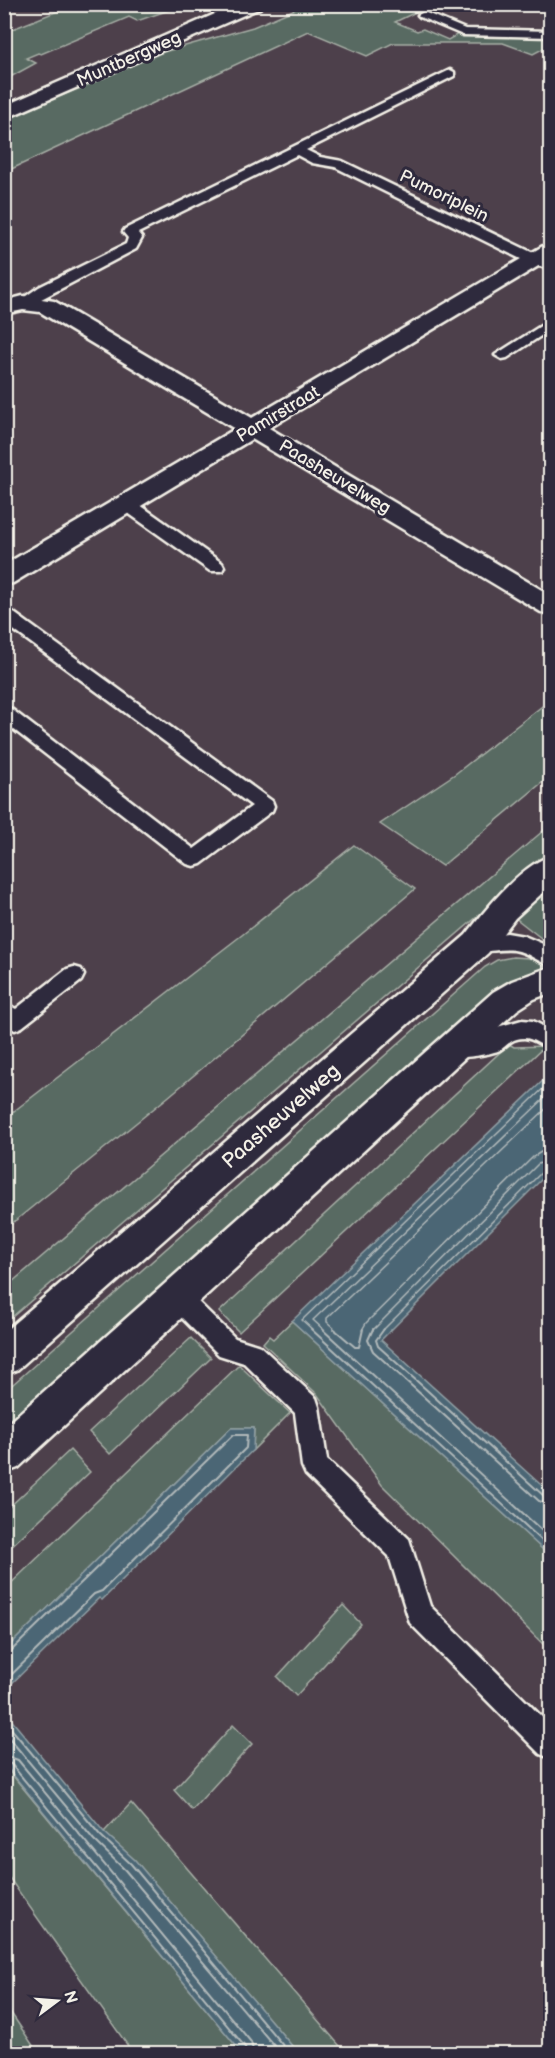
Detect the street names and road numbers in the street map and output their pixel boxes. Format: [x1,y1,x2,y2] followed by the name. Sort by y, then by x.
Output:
[74,27,184,91] street label: Muntbergweg
[396,165,492,227] street label: Pumoriplein
[233,381,324,447] street label: Pamirstraat
[275,435,395,519] street label: Paasheuvelweg
[217,1058,345,1174] street label: Paasheuvelweg

